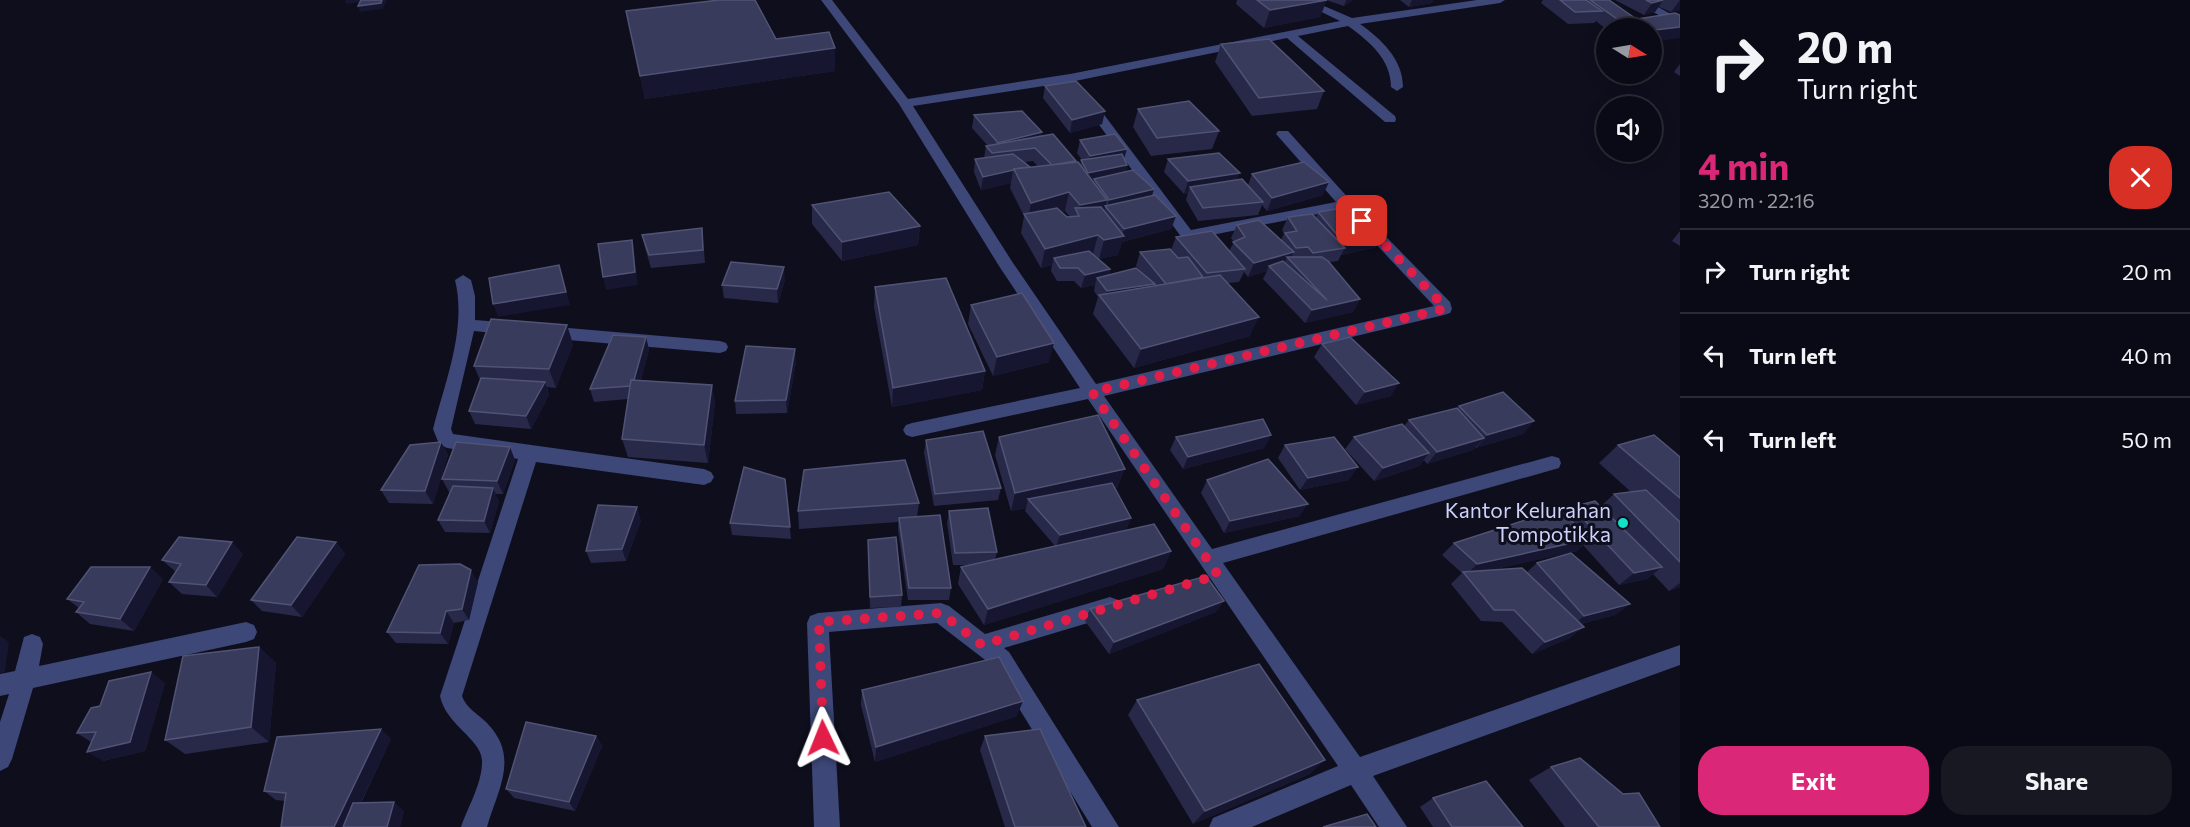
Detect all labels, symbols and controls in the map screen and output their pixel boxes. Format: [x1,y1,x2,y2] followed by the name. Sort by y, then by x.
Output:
[1596,18,1662,84] north arrow
[1596,18,1662,162] map controls
[1797,20,1893,72] text: 20 m
[1698,24,1776,102] icon: right
[1797,72,1917,105] text: Turn right
[1596,96,1662,162] button: sound
[1698,143,1789,187] text: 4 min
[2109,146,2172,209] button: close
[1698,188,1815,212] text: 320 m · 22:16
[1336,195,1387,246] pin
[1345,204,1378,237] icon: arrive
[1698,255,1731,288] icon: right
[1749,258,1850,285] text: Turn right
[2122,258,2172,285] text: 20 m
[1698,339,1731,372] icon: left
[1749,342,1836,369] text: Turn left
[2121,342,2172,369] text: 40 m
[1698,423,1731,456] icon: left
[1749,426,1836,453] text: Turn left
[2122,426,2172,453] text: 50 m
[1445,497,1611,546] place label: Kantor Kelurahan Tompotikka
[1616,516,1630,530] marker: Kantor Kelurahan Tompotikka
[791,706,855,770] position arrow
[1698,746,1929,815] button: Exit
[1941,746,2172,815] button: Share

